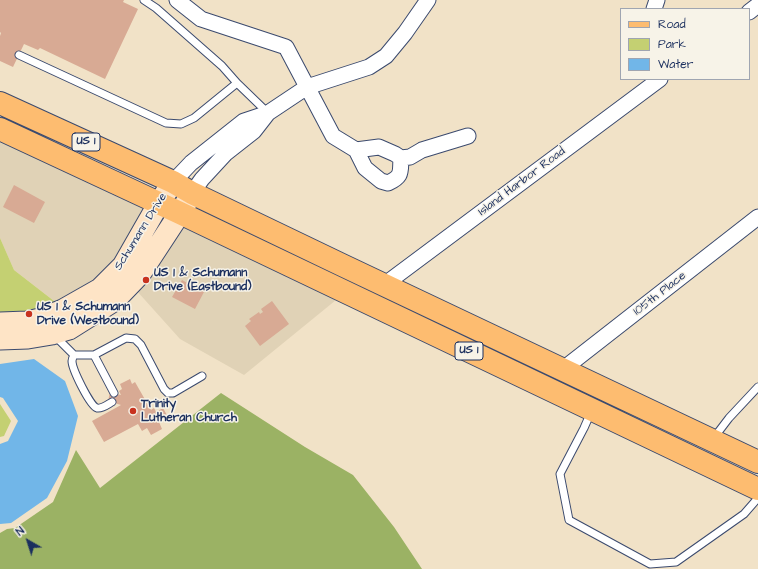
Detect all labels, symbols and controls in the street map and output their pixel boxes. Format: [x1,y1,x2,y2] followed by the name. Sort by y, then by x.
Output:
[620,8,750,80] legend
[658,16,686,33] text: Road
[658,36,686,53] text: Park
[658,56,693,73] text: Water
[72,133,100,151] road number: US 1
[476,145,568,219] street label: Island Harbor Road
[111,191,171,273] street label: Schumann Drive
[154,266,251,294] place label: US 1 & Schumann Drive (Eastbound)
[631,269,689,319] street label: 105th Place
[141,275,151,285] marker: US 1 & Schumann Drive (Eastbound)
[37,300,139,328] place label: US 1 & Schumann Drive (Westbound)
[24,309,34,319] marker: US 1 & Schumann Drive (Westbound)
[455,342,483,360] road number: US 1
[141,397,237,425] place label: Trinity Lutheran Church
[128,406,138,416] marker: Trinity Lutheran Church
[8,521,48,561] north arrow
[13,523,28,539] text: N

